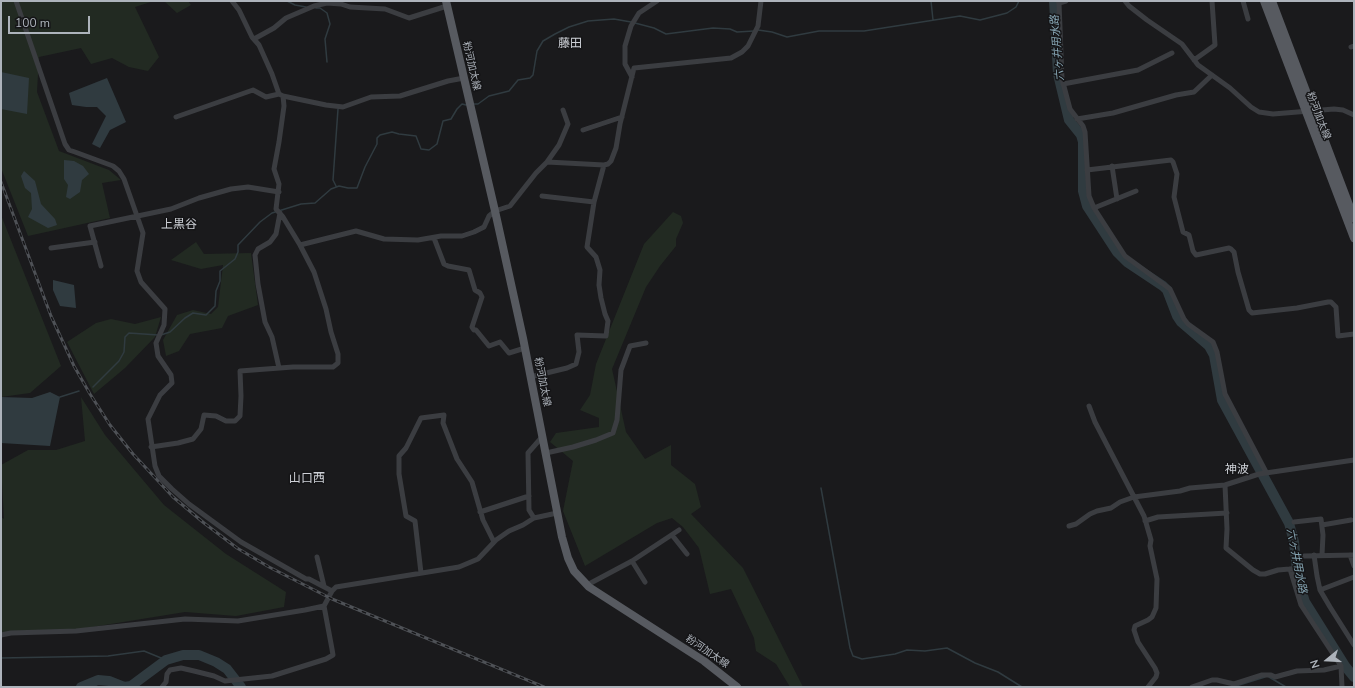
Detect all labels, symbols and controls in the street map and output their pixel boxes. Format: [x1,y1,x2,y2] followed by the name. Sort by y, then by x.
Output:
[10,8,92,34] scale bar
[15,15,50,31] text: 100 m
[1049,15,1067,81] water label: 六ヶ井用水路
[558,37,582,51] district label: 藤田
[460,40,482,92] street label: 粉河加太線
[1303,91,1333,141] street label: 粉河加太線
[161,218,197,232] district label: 上黒谷
[531,356,553,408] street label: 粉河加太線
[1225,463,1249,477] district label: 神波
[289,472,325,486] district label: 山口西
[1283,527,1309,595] water label: 六ヶ井用水路
[683,633,731,671] street label: 粉河加太線
[1307,640,1347,680] north arrow
[1307,658,1324,670] text: N

